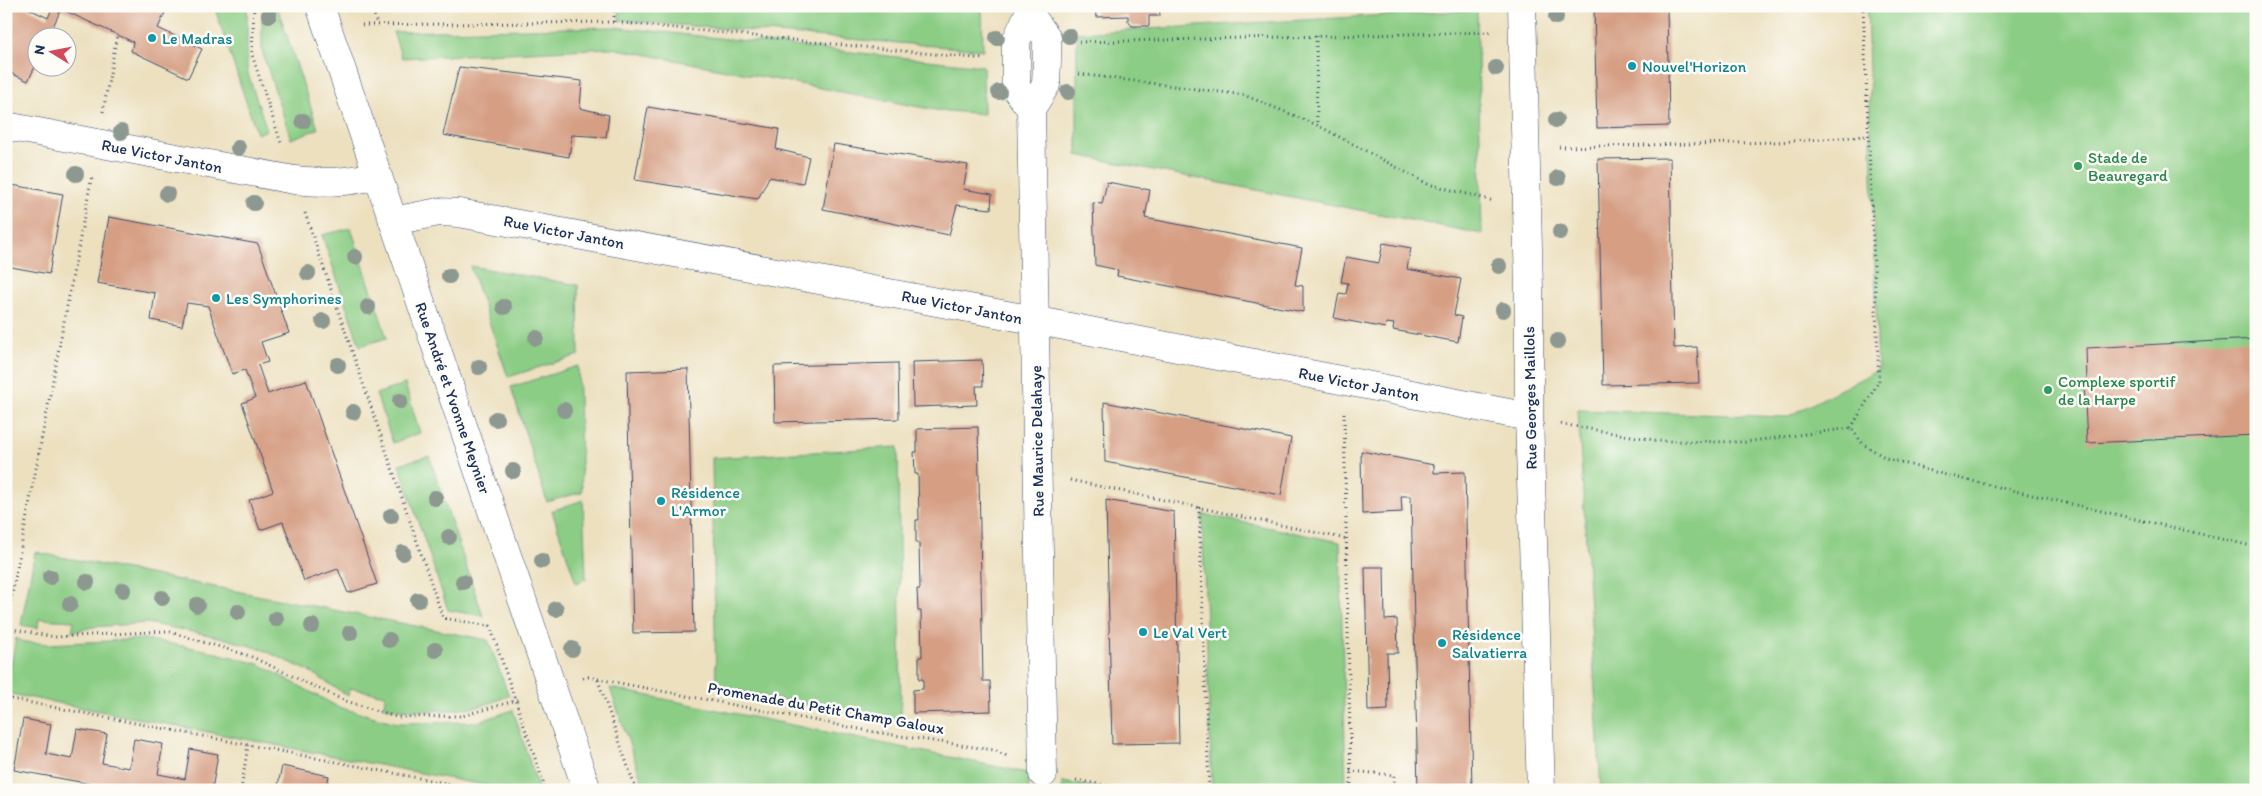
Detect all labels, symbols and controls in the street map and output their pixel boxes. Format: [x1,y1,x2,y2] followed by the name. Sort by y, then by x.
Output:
[28,28,78,78] north arrow
[162,29,232,48] place label: Le Madras
[146,32,158,44] marker: Le Madras
[30,44,49,56] text: N
[1642,57,1747,76] place label: Nouvel'Horizon
[1626,60,1638,72] marker: Nouvel'Horizon
[100,135,224,177] street label: Rue Victor Janton
[2088,148,2168,185] place label: Stade de Beauregard
[2072,160,2084,172] marker: Stade de Beauregard
[502,211,626,253] street label: Rue Victor Janton
[900,286,1024,328] street label: Rue Victor Janton
[226,289,342,308] place label: Les Symphorines
[210,292,222,304] marker: Les Symphorines
[411,300,495,497] street label: Rue André et Yvonne Meynier
[1519,326,1541,470] street label: Rue Georges Maillols
[1297,363,1421,405] street label: Rue Victor Janton
[1026,365,1048,517] street label: Rue Maurice Delahaye
[2058,372,2176,409] place label: Complexe sportif de la Harpe
[2042,384,2054,396] marker: Complexe sportif de la Harpe
[671,483,740,520] place label: Résidence L'Armor
[655,495,667,507] marker: Résidence L'Armor
[1153,623,1227,642] place label: Le Val Vert
[1452,625,1527,662] place label: Résidence Salvatierra
[1137,626,1149,638] marker: Le Val Vert
[1436,637,1448,649] marker: Résidence Salvatierra
[706,678,946,738] street label: Promenade du Petit Champ Galoux

